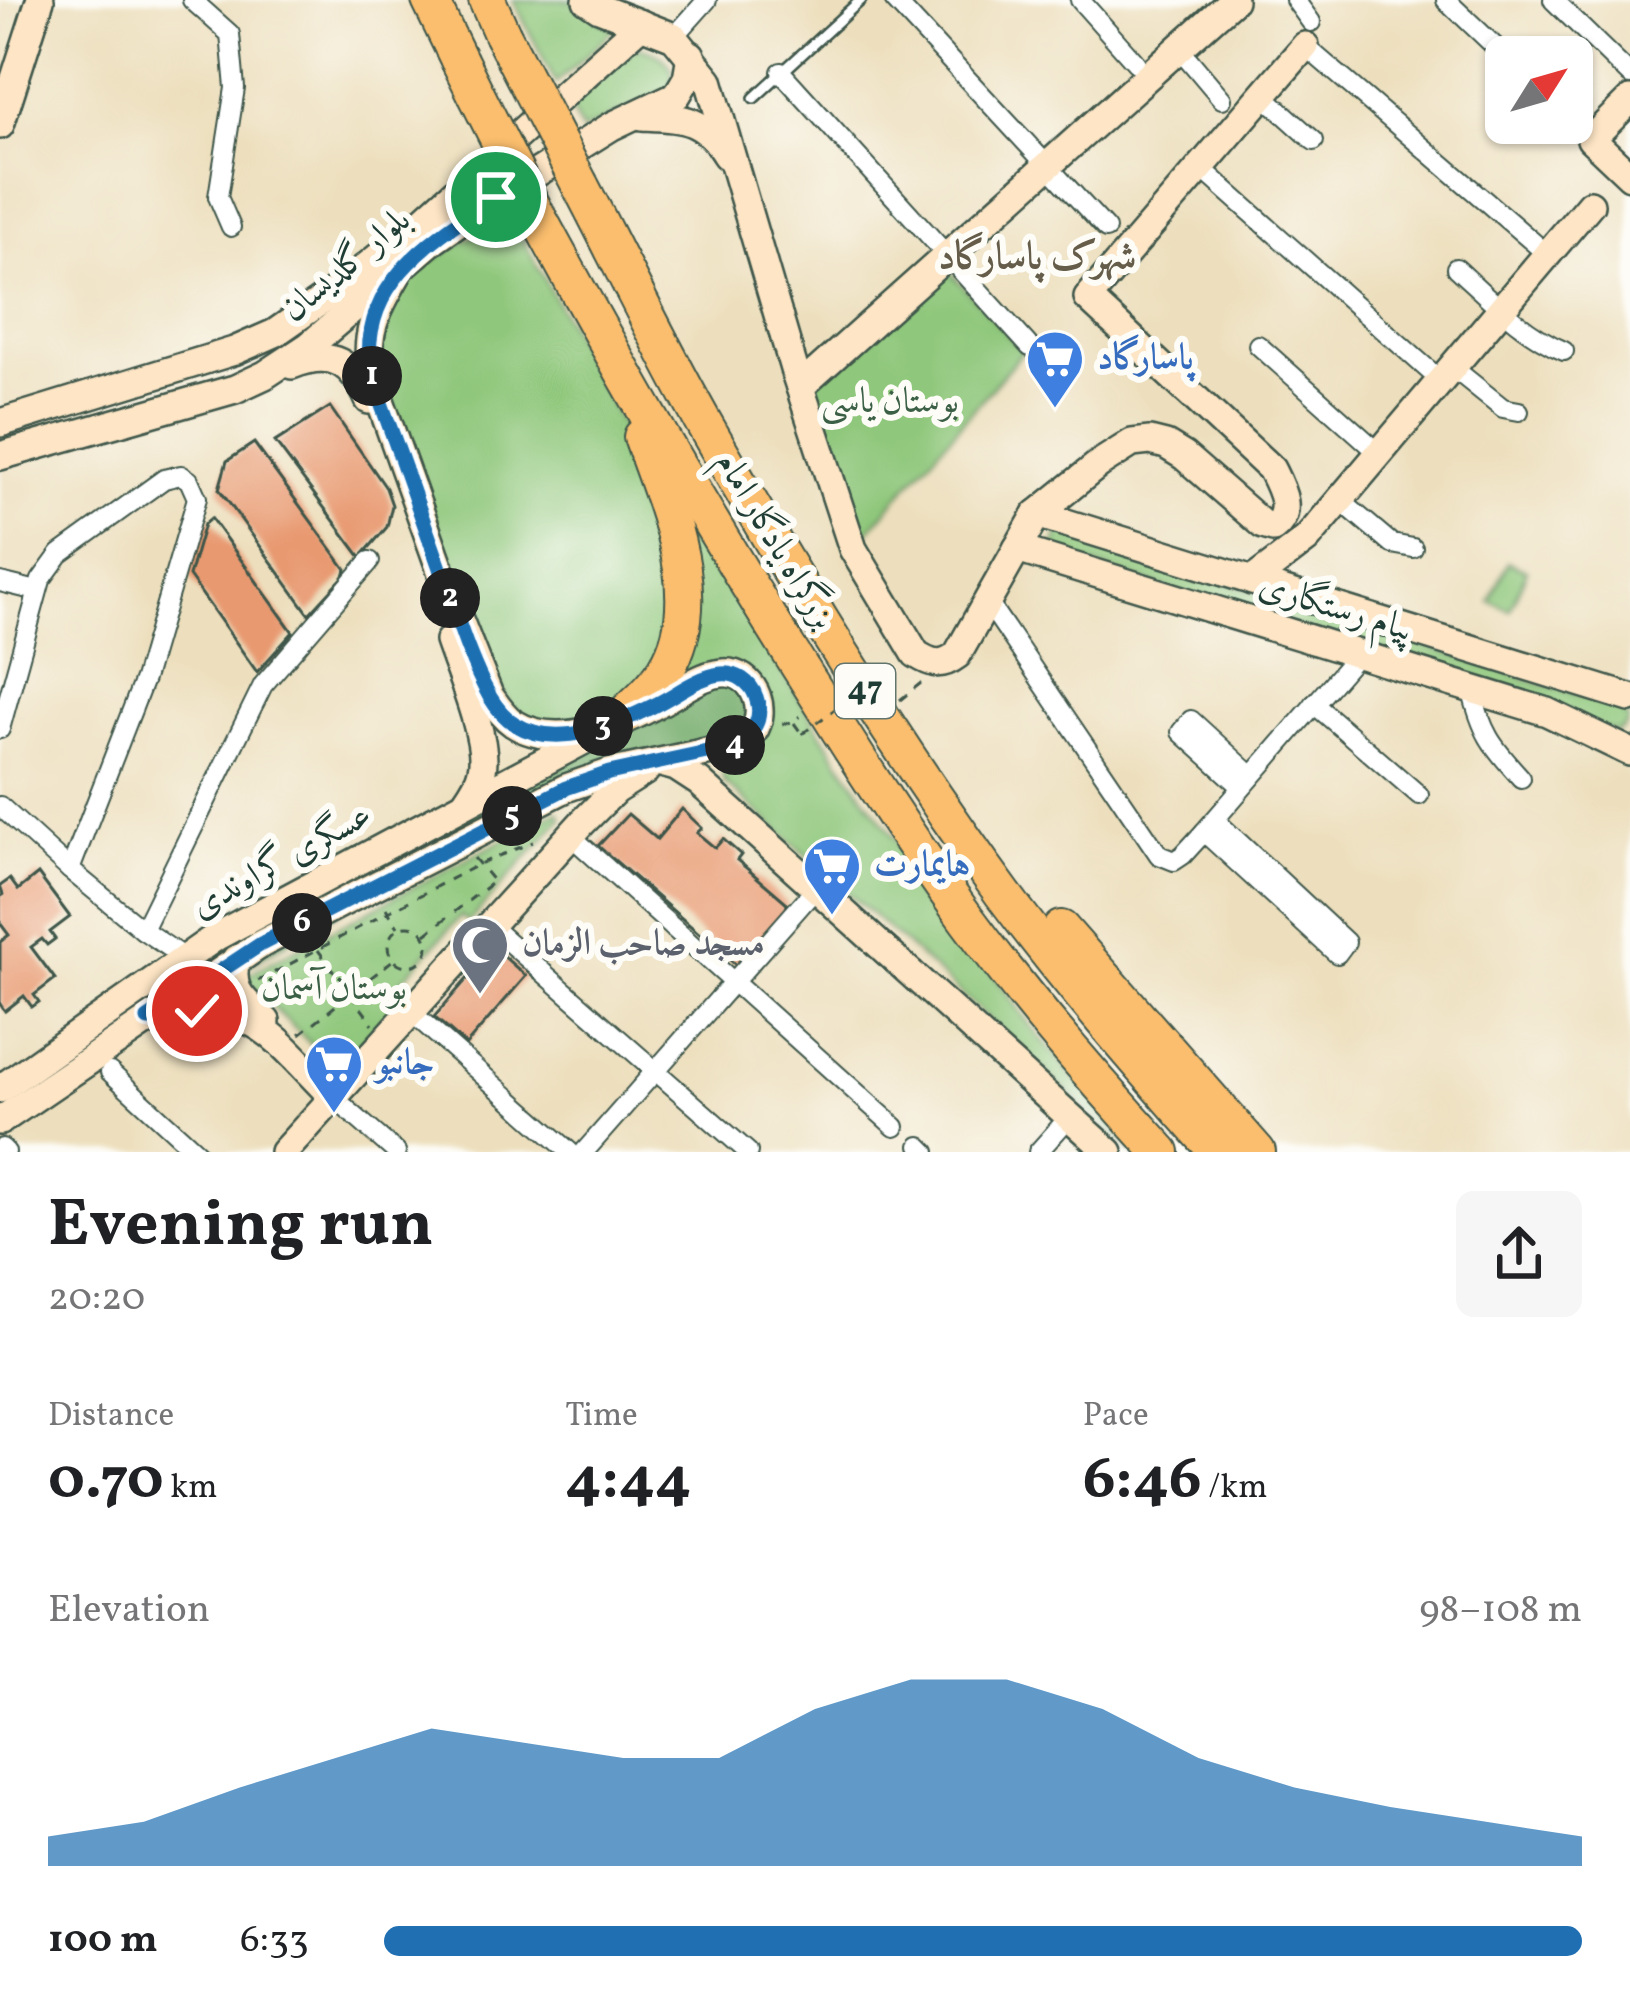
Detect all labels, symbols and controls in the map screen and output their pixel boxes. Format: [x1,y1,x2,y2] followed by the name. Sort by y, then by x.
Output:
[1485,36,1593,144] north arrow
[1485,36,1593,144] map controls
[445,146,547,248] pin
[463,164,529,230] icon: arrive
[271,197,423,335] street label: بلوار گلدیسان
[938,231,1136,285] district label: شهرک پاسارگاد
[1024,328,1086,410] supermarket icon: پاسارگاد
[1097,334,1196,384] place label: پاسارگاد
[342,346,402,406] pin: 1
[365,353,379,399] text: 1
[821,378,959,428] park label: بوستان یاسی
[699,442,848,641] street label: بزرگراه یادگار امام
[1252,561,1420,659] street label: پیام رستگاری
[420,568,480,628] pin: 2
[441,575,459,621] text: 2
[835,664,895,718] road number: 47
[573,696,633,756] pin: 3
[595,703,611,749] text: 3
[705,715,765,775] pin: 4
[725,722,745,768] text: 4
[482,786,542,846] pin: 5
[182,791,381,932] street label: عسگری گراوندی
[504,793,520,839] text: 5
[801,835,863,917] supermarket icon: هایمارت
[874,841,970,891] place label: هایمارت
[272,893,332,953] pin: 6
[293,900,311,946] text: 6
[449,914,511,996] mosque icon: مسجد صاحب الزمان
[522,920,765,970] place label: مسجد صاحب الزمان
[146,960,248,1062] pin
[261,965,407,1015] park label: بوستان آسمان
[164,978,230,1044] icon: check
[303,1033,365,1115] supermarket icon: جانبو
[372,1039,434,1089] place label: جانبو
[48,1181,434,1273] text: Evening run
[1456,1191,1582,1317] button: share
[48,1272,145,1326] text: 20:20
[48,1394,174,1440] text: Distance
[565,1394,638,1440] text: Time
[1083,1394,1149,1440] text: Pace
[48,1440,164,1523] text: 0.70
[565,1440,691,1523] text: 4:44
[1083,1440,1202,1523] text: 6:46
[164,1466,218,1512] text: km
[1202,1466,1268,1512] text: /km
[48,1584,210,1638] text: Elevation
[1419,1584,1582,1638] text: 98–108 m
[48,1914,158,1968] text: 100 m
[240,1914,309,1968] text: 6:33

